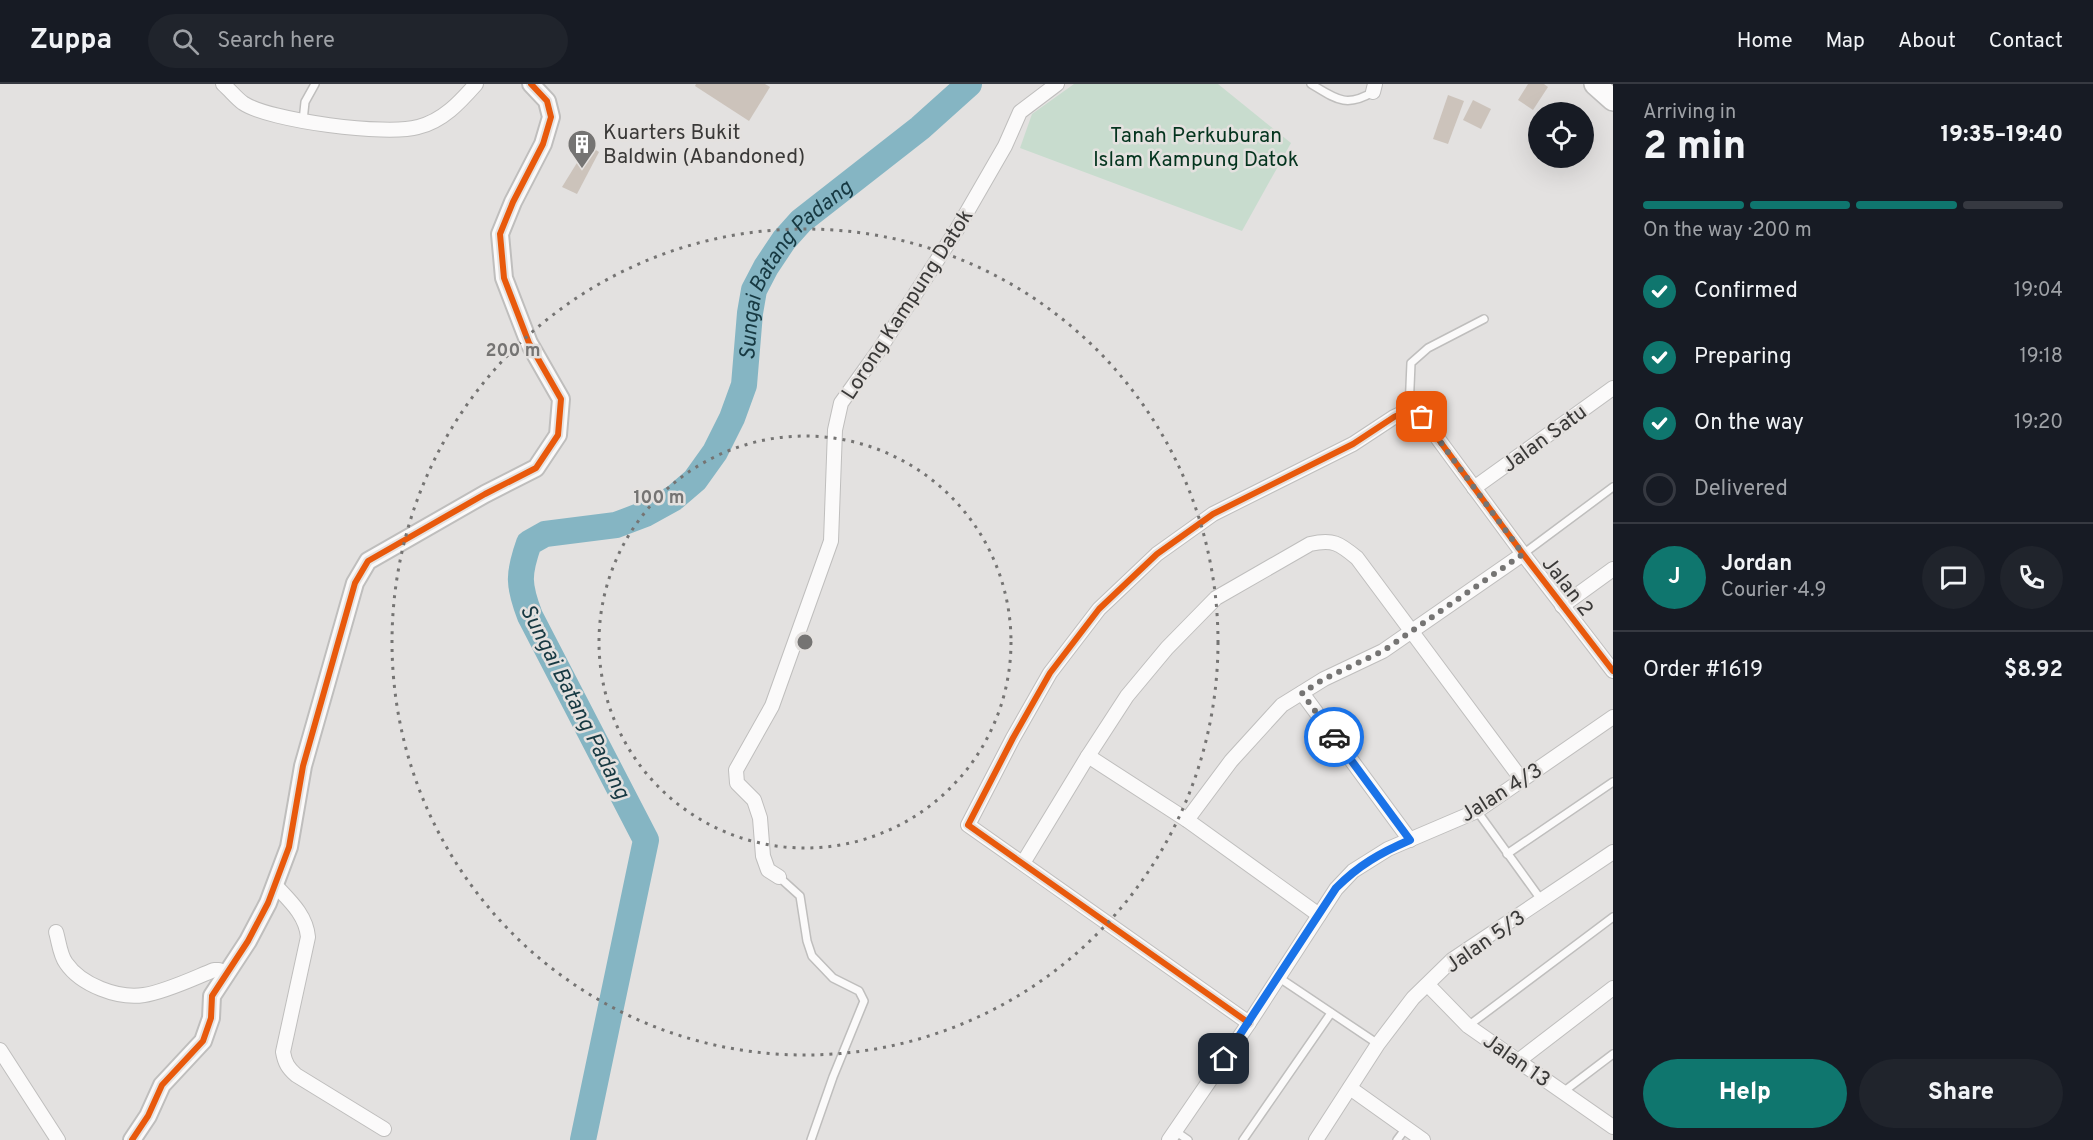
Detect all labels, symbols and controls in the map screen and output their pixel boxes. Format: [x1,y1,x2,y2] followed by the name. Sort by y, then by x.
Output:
[148,14,568,68] search box
[30,23,112,59] text: Zuppa
[169,25,202,58] icon: search
[217,28,335,55] text: Search here
[1737,28,1793,55] text: Home
[1826,28,1865,55] text: Map
[1898,28,1956,55] text: About
[1989,28,2063,55] text: Contact
[1643,100,1736,126] text: Arriving in
[1528,102,1594,168] map controls
[1528,102,1594,168] button: locate
[603,120,805,171] place label: Kuarters Bukit Baldwin (Abandoned)
[1940,122,2063,149] text: 19:35–19:40
[1093,123,1299,174] park label: Tanah Perkuburan Islam Kampung Datok
[1643,124,1746,173] text: 2 min
[566,128,598,170] building icon: Kuarters Bukit Baldwin (Abandoned)
[735,174,859,361] water label: Sungai Batang Padang
[836,204,980,405] street label: Lorong Kampung Datok
[1643,218,1812,244] text: On the way · 200 m
[1643,275,1676,308] icon: check
[1694,278,1798,305] text: Confirmed
[2014,278,2063,304] text: 19:04
[485,340,541,363] text: 200 m
[1643,341,1676,374] icon: check
[1694,344,1792,371] text: Preparing
[2019,344,2063,370] text: 19:18
[1396,391,1447,442] pin
[1497,399,1593,479] street label: Jalan Satu
[1405,400,1438,433] icon: bag
[1643,407,1676,440] icon: check
[1694,410,1804,437] text: On the way
[2014,410,2063,436] text: 19:20
[1694,476,1788,503] text: Delivered
[633,487,685,510] text: 100 m
[1922,546,1985,609] button: chat
[2000,546,2063,609] button: phone
[1535,551,1599,622] street label: Jalan 2
[1721,551,1792,578] text: Jordan
[1668,564,1681,591] text: J
[1721,578,1826,604] text: Courier · 4.9
[513,600,635,805] water label: Sungai Batang Padang
[795,632,815,652] centre of rings
[1643,657,1763,684] text: Order #1619
[2004,657,2063,684] text: $8.92
[1304,707,1364,767] courier
[1318,721,1351,754] icon: car
[1456,757,1548,829] street label: Jalan 4/3
[1440,905,1531,980] street label: Jalan 5/3
[1477,1028,1555,1094] street label: Jalan 13
[1198,1033,1249,1084] pin
[1207,1042,1240,1075] icon: home
[1643,1059,1847,1128] button: Help
[1859,1059,2063,1128] button: Share

